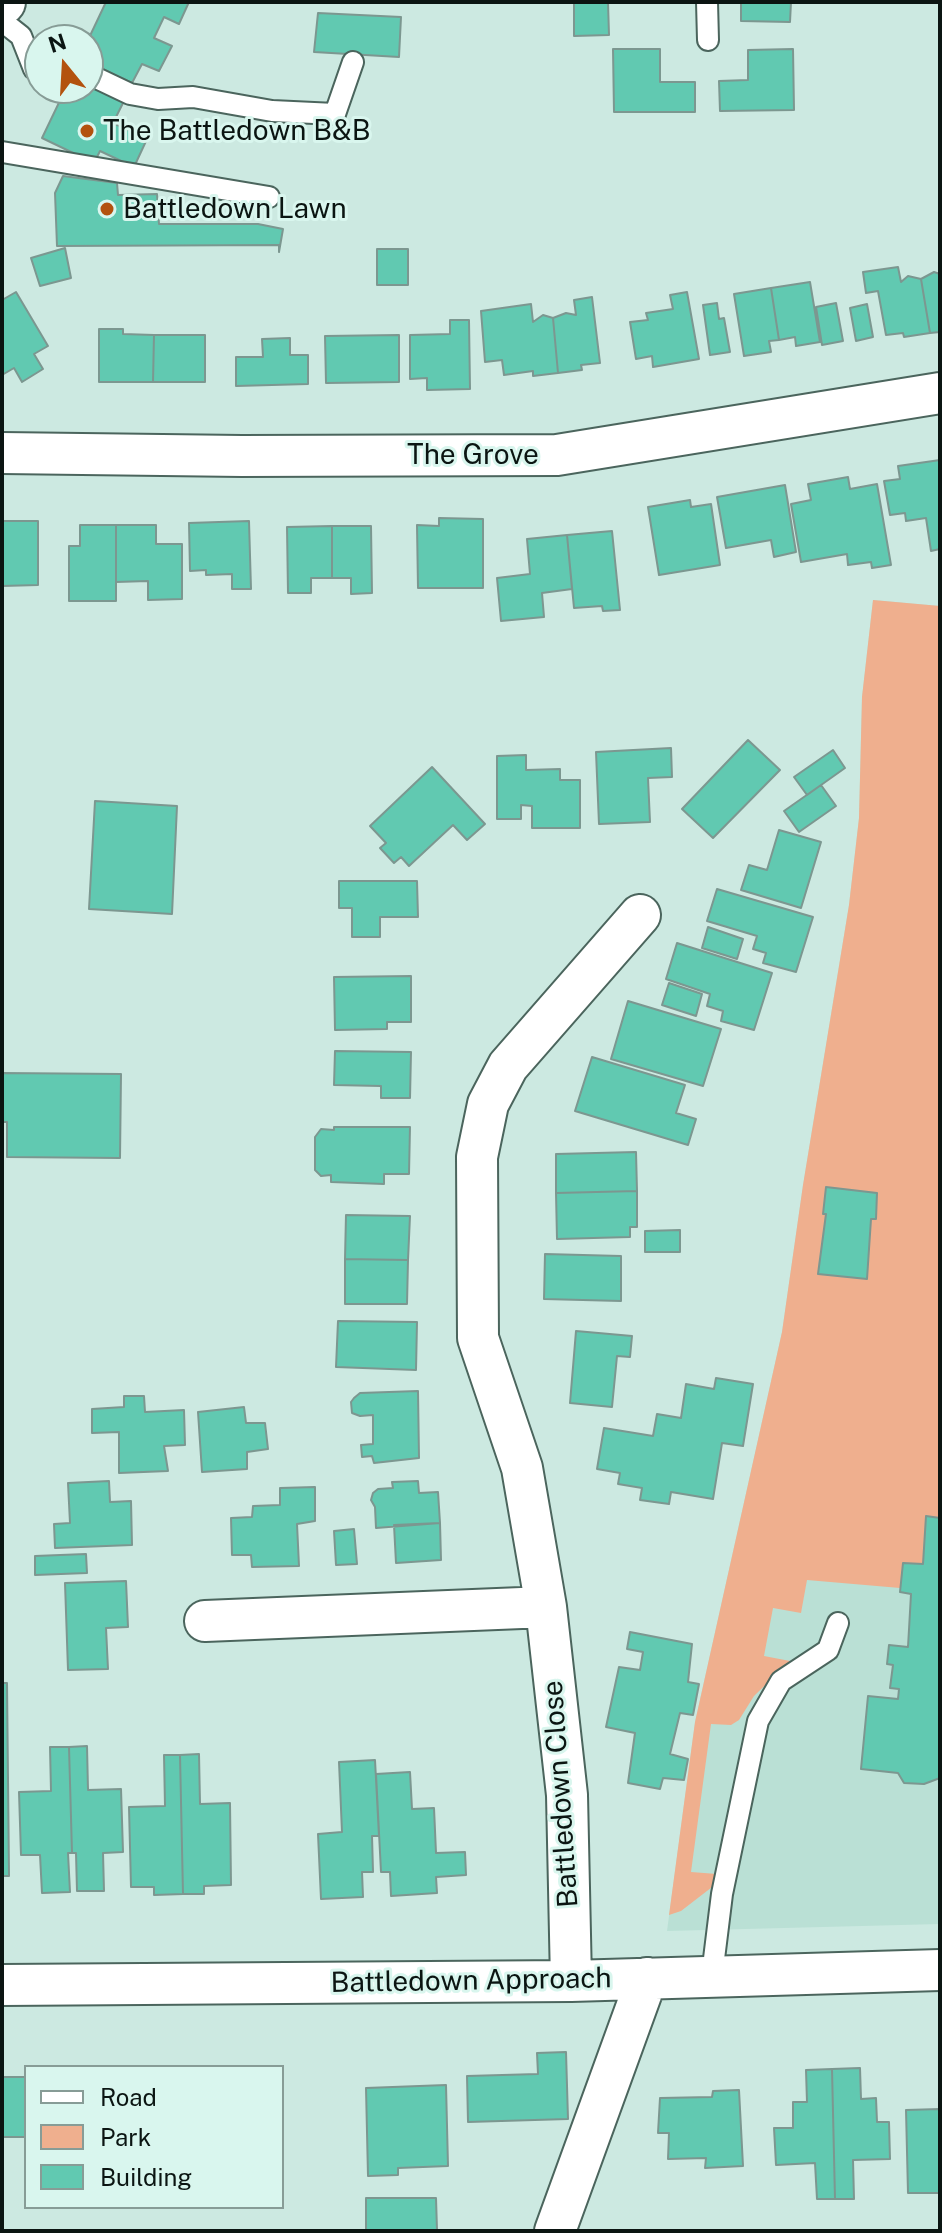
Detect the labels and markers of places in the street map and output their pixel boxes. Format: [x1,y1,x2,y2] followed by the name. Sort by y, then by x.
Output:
[103,114,371,148] place label: The Battledown B&B
[78,122,96,140] marker: The Battledown B&B
[123,192,347,226] place label: Battledown Lawn
[98,200,116,218] marker: Battledown Lawn

